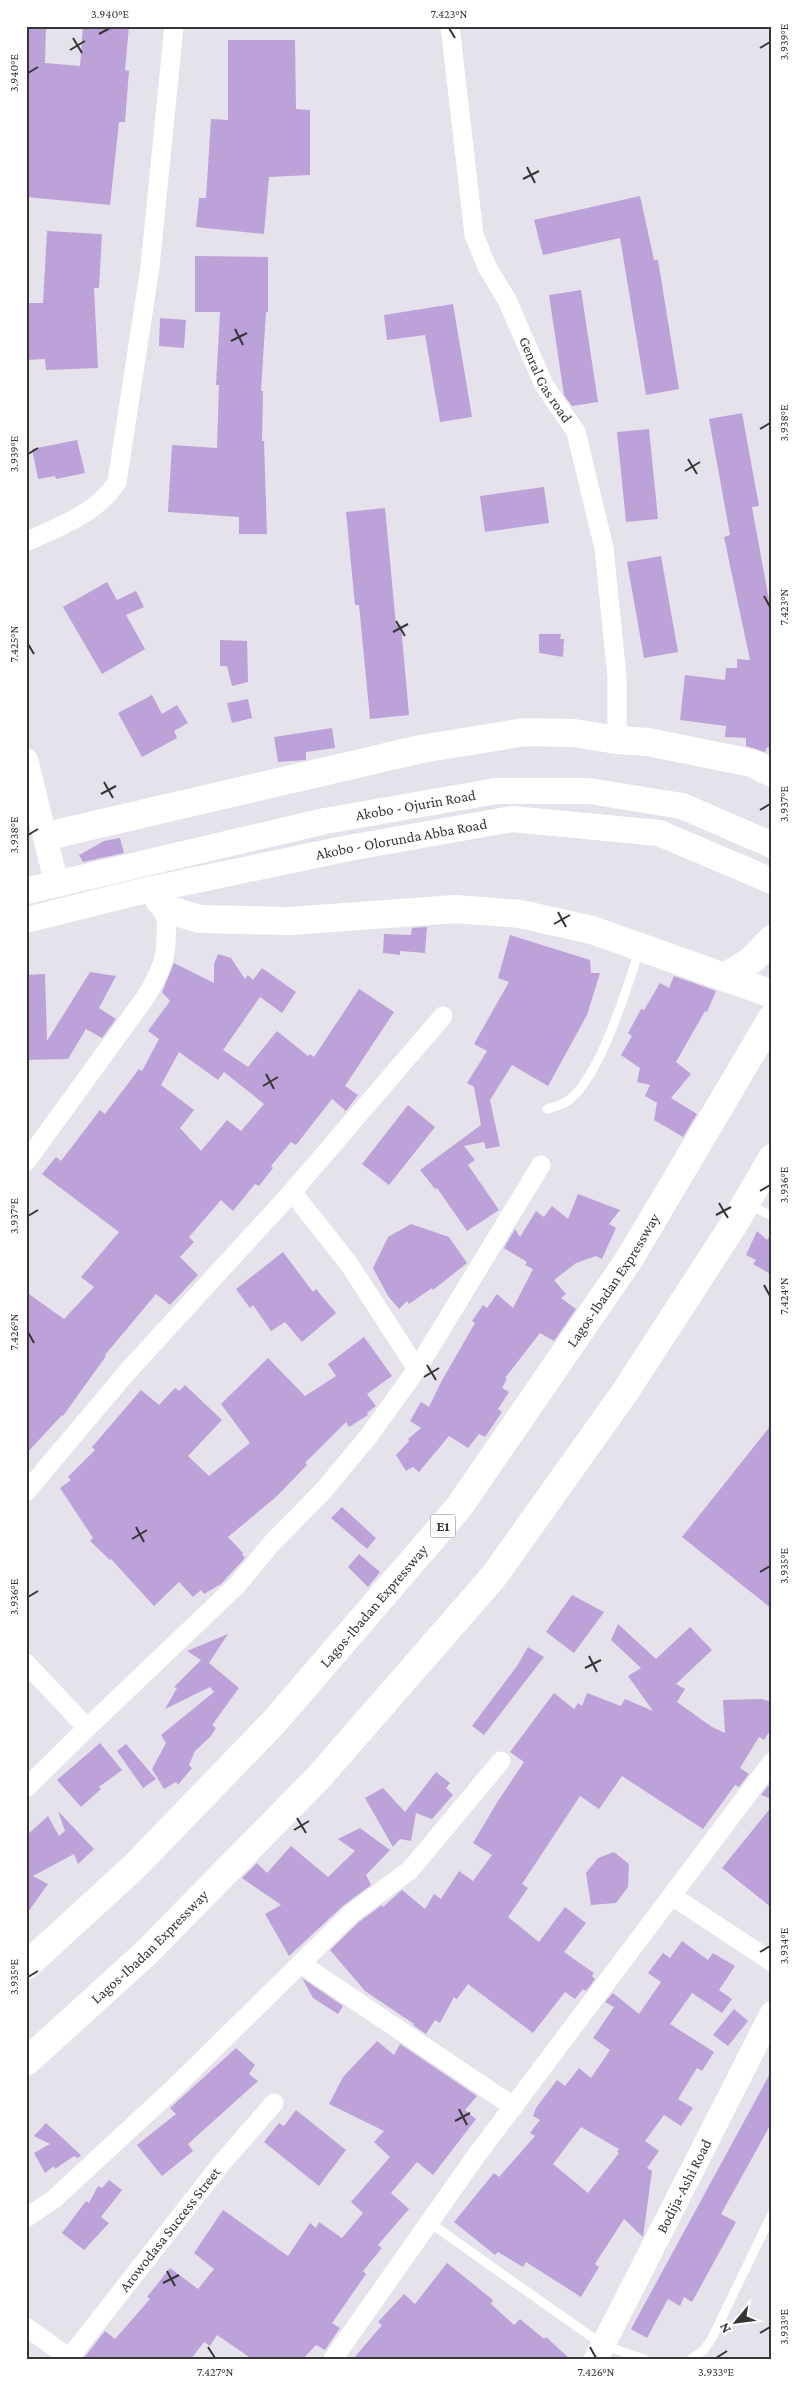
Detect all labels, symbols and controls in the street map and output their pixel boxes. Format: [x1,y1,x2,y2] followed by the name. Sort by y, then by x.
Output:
[91,7,129,21] text: 3.940°E
[431,7,468,21] text: 7.423°N
[777,23,791,60] text: 3.939°E
[7,54,21,92] text: 3.940°E
[516,334,575,426] street label: Genral Gas road
[777,404,791,442] text: 3.938°E
[7,435,21,472] text: 3.939°E
[777,588,791,625] text: 7.423°N
[7,625,21,662] text: 7.425°N
[777,785,791,822] text: 3.937°E
[354,787,477,824] street label: Akobo - Ojurin Road
[7,816,21,854] text: 3.938°E
[314,816,488,863] street label: Akobo - Olorunda Abba Road
[777,1166,791,1203] text: 3.936°E
[7,1197,21,1234] text: 3.937°E
[563,1210,663,1350] street label: Lagos-Ibadan Expressway
[777,1277,791,1315] text: 7.424°N
[7,1313,21,1350] text: 7.426°N
[430,1514,456,1538] road number: E1
[317,1542,432,1671] street label: Lagos-Ibadan Expressway
[777,1547,791,1584] text: 3.935°E
[7,1578,21,1615] text: 3.936°E
[88,1887,212,2007] street label: Lagos-Ibadan Expressway
[777,1927,791,1964] text: 3.934°E
[7,1958,21,1995] text: 3.935°E
[653,2136,715,2236] street label: Bodija-Ashi Road
[116,2163,224,2295] street label: Arowodasa Success Street
[710,2298,760,2348] north arrow
[777,2308,791,2345] text: 3.933°E
[715,2320,734,2336] text: N
[197,2365,233,2379] text: 7.427°N
[578,2365,615,2379] text: 7.426°N
[698,2365,735,2379] text: 3.933°E

